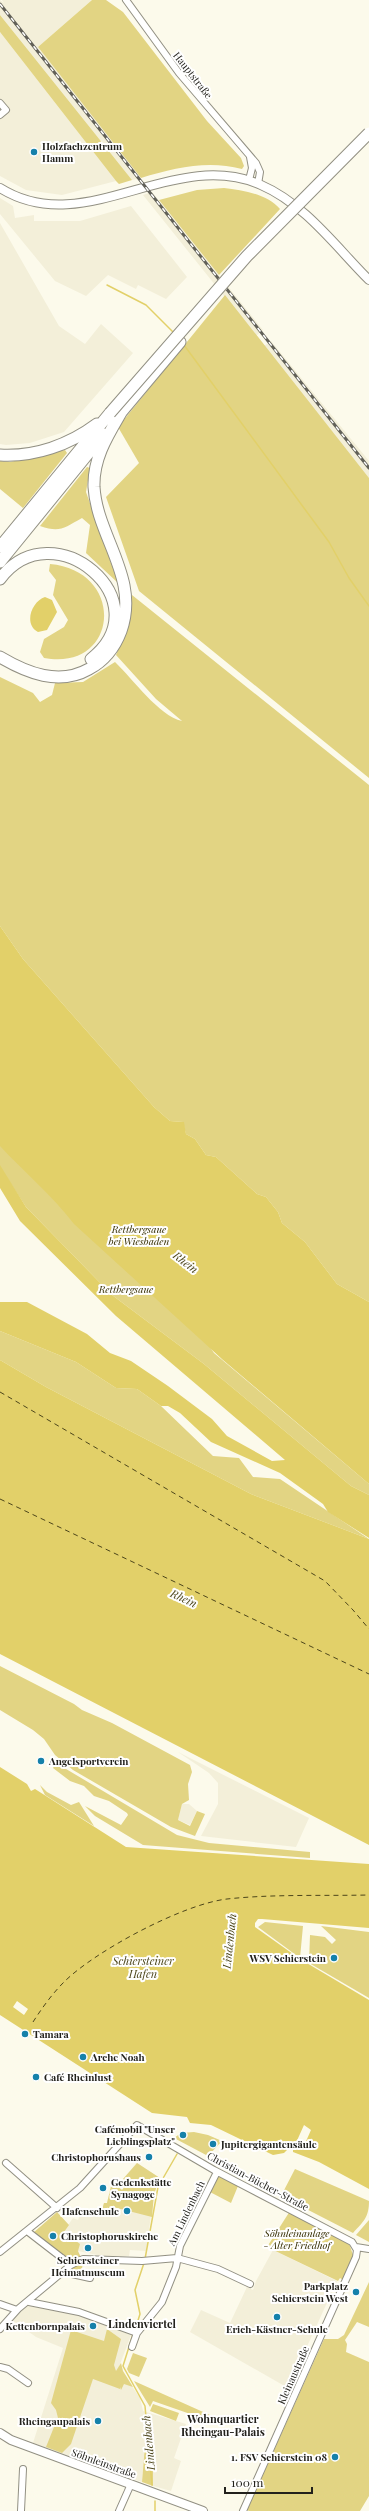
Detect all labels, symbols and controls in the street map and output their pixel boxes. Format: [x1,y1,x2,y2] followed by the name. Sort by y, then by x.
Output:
[170,49,216,101] street label: Hauptstraße
[42,139,122,165] place label: Holzfachzentrum Hamm
[29,147,39,157] marker: Holzfachzentrum Hamm
[108,1222,170,1248] park label: Rettbergsaue bei Wiesbaden
[170,1247,202,1276] water label: Rhein
[98,1282,154,1296] park label: Rettbergsaue
[167,1585,200,1611] water label: Rhein
[48,1754,129,1768] place label: Angelsportverein
[36,1756,46,1766] marker: Angelsportverein
[219,1913,239,1970] water label: Lindenbach
[249,1951,327,1965] place label: WSV Schierstein
[111,1953,174,1981] water label: Schiersteiner Hafen
[329,1953,339,1963] marker: WSV Schierstein
[33,2027,69,2041] place label: Tamara
[20,2029,30,2039] marker: Tamara
[90,2050,145,2064] place label: Arche Noah
[78,2052,88,2062] marker: Arche Noah
[44,2070,112,2084] place label: Café Rheinlust
[31,2072,41,2082] marker: Café Rheinlust
[95,2122,175,2148] place label: Cafémobil "Unser Lieblingsplatz"
[178,2130,188,2140] marker: Cafémobil "Unser Lieblingsplatz"
[220,2137,317,2151] place label: Jupitergigantensäule
[208,2139,218,2149] marker: Jupitergigantensäule
[205,2148,311,2214] street label: Christian-Bücher-Straße
[51,2150,141,2164] place label: Christophorushaus
[144,2152,154,2162] marker: Christophorushaus
[111,2175,171,2201] place label: Gedenkstätte Synagoge
[164,2178,208,2249] street label: Am Lindenbach
[98,2183,108,2193] marker: Gedenkstätte Synagoge
[62,2204,119,2218] place label: Hafenschule
[122,2206,132,2216] marker: Hafenschule
[263,2226,332,2252] park label: Söhnleinanlage - Alter Friedhof
[61,2229,158,2243] place label: Christophoruskirche
[48,2231,58,2241] marker: Christophoruskirche
[83,2243,93,2253] marker: Schiersteiner Heimatmuseum
[51,2253,125,2279] place label: Schiersteiner Heimatmuseum
[272,2279,348,2305] place label: Parkplatz Schierstein West
[351,2287,361,2297] marker: Parkplatz Schierstein West
[272,2312,282,2322] marker: Erich-Kästner-Schule
[108,2316,177,2331] district label: Lindenviertel
[6,2319,85,2333] place label: Kettenbornpalais
[88,2321,98,2331] marker: Kettenbornpalais
[226,2322,328,2336] place label: Erich-Kästner-Schule
[274,2344,312,2406] street label: Kleinaustraße
[181,2411,265,2439] district label: Wohnquartier Rheingau-Palais
[19,2414,90,2428] place label: Rheingaupalais
[138,2415,158,2472] water label: Lindenbach
[93,2416,103,2426] marker: Rheingaupalais
[70,2445,138,2481] street label: Söhnleinstraße
[231,2450,327,2464] place label: 1. FSV Schierstein 08
[330,2452,340,2462] marker: 1. FSV Schierstein 08
[225,2469,312,2495] scale bar
[231,2474,264,2490] text: 100 m

